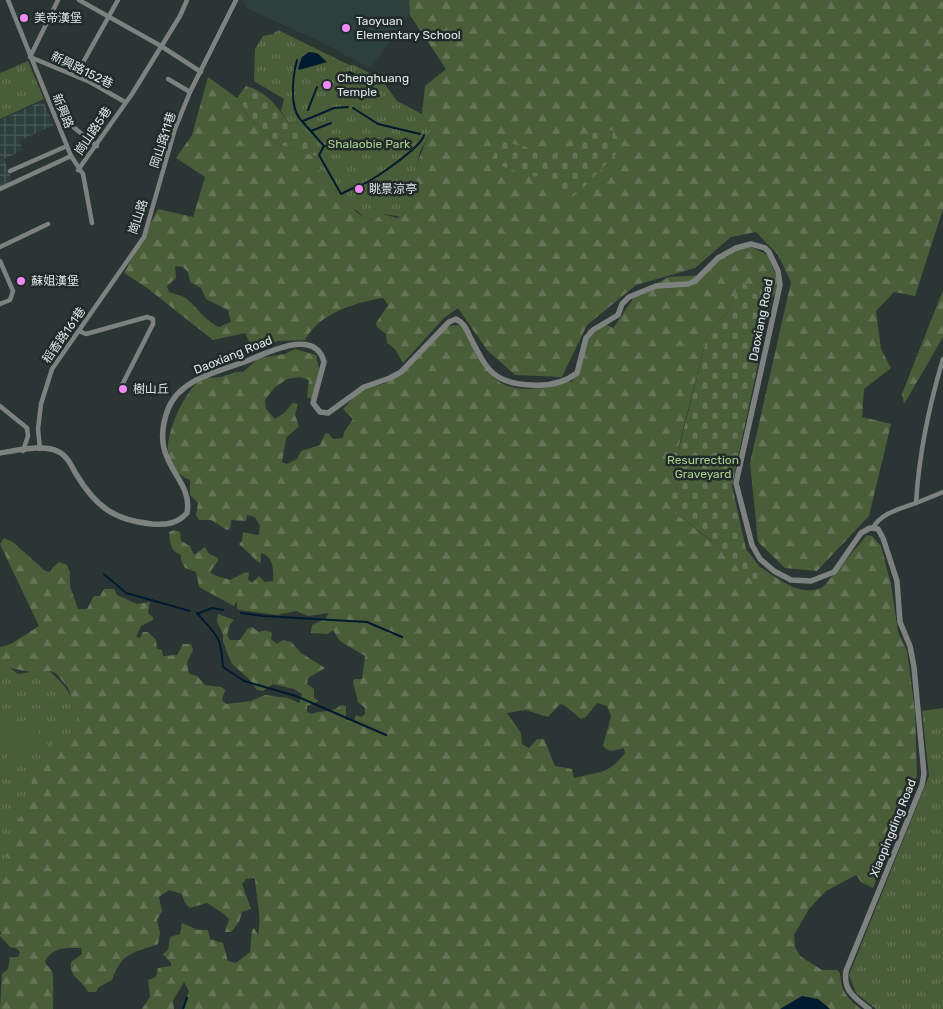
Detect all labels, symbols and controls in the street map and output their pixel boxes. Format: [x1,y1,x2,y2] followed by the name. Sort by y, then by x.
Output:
[34,11,82,25] place label: 美帝漢堡
[18,12,30,24] marker: 美帝漢堡
[356,14,461,42] place label: Taoyuan Elementary School
[340,22,352,34] marker: Taoyuan Elementary School
[49,49,115,91] street label: 新興路152巷
[337,71,409,99] place label: Chenghuang Temple
[321,79,333,91] marker: Chenghuang Temple
[50,92,76,130] street label: 新興路
[72,104,114,158] street label: 崗山路5巷
[147,110,179,170] street label: 岡山路11巷
[328,137,411,151] park label: Shalaobie Park
[369,182,417,196] place label: 眺景涼亭
[353,183,365,195] marker: 眺景涼亭
[126,198,150,236] street label: 崗山路
[31,274,79,288] place label: 蘇姐漢堡
[15,275,27,287] marker: 蘇姐漢堡
[746,278,776,362] street label: Daoxiang Road
[40,304,88,366] street label: 稻香路161巷
[192,333,274,377] street label: Daoxiang Road
[133,382,169,396] place label: 樹山丘
[117,383,129,395] marker: 樹山丘
[667,453,739,481] park label: Resurrection Graveyard
[867,777,919,879] street label: Xiaopingding Road

